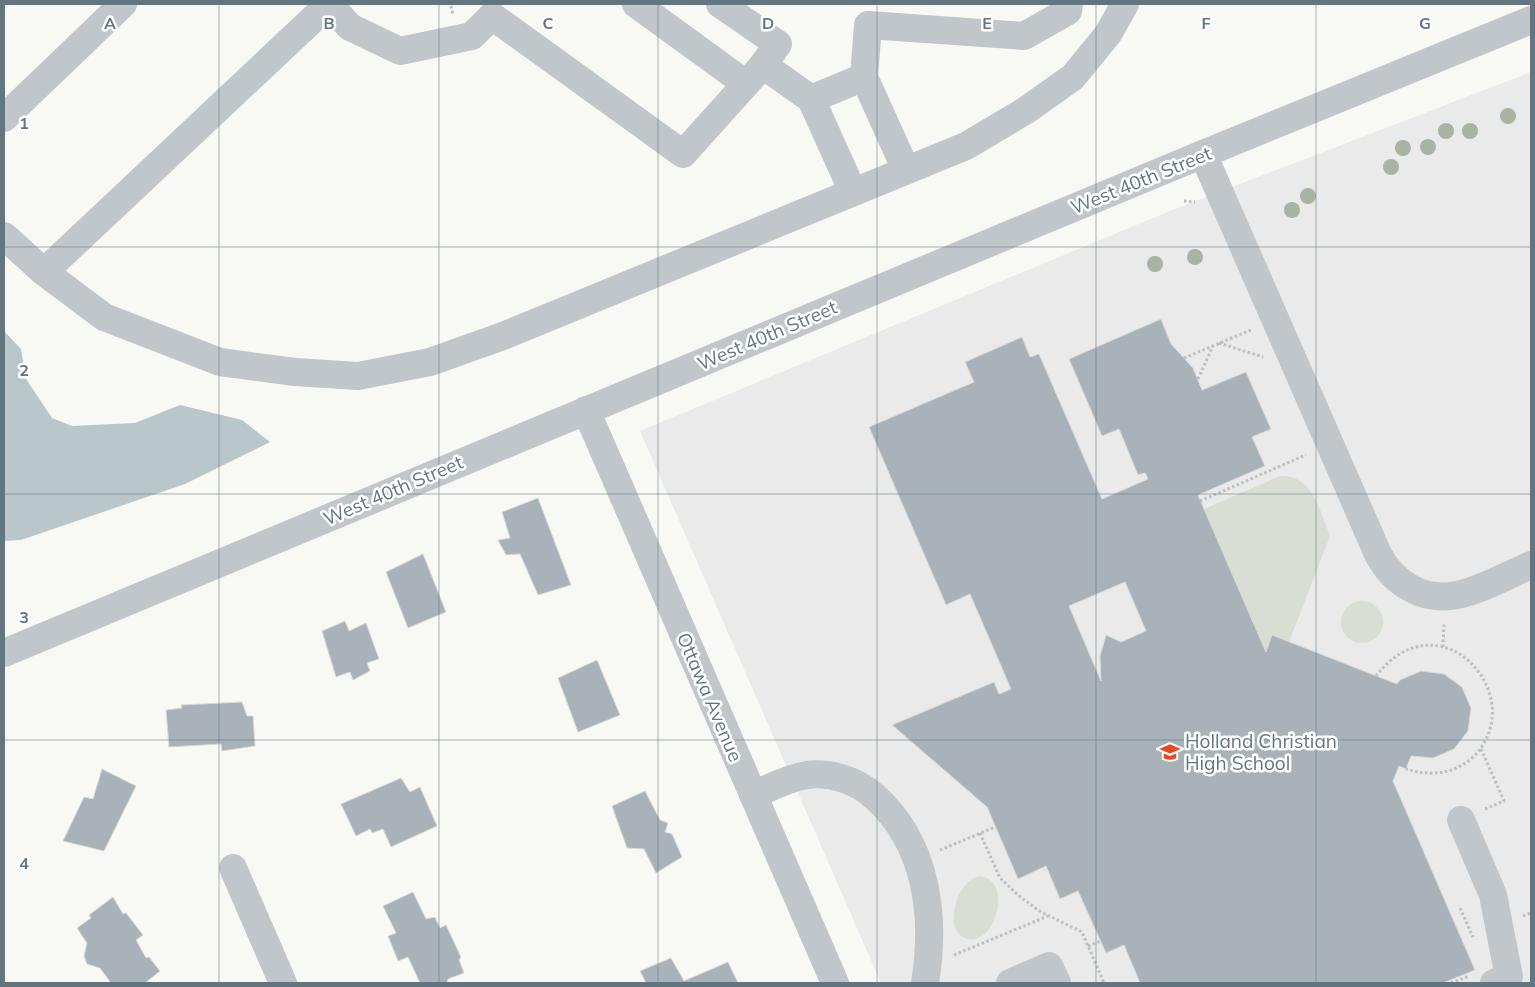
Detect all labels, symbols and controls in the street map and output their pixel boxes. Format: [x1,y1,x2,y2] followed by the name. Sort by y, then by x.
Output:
[104,13,116,33] text: A
[323,13,335,33] text: B
[543,13,554,33] text: C
[762,13,774,33] text: D
[982,13,992,33] text: E
[1201,13,1211,33] text: F
[1419,13,1431,33] text: G
[19,113,29,133] text: 1
[1067,141,1215,219] street label: West 40th Street
[694,295,841,375] street label: West 40th Street
[19,360,29,380] text: 2
[320,450,467,530] street label: West 40th Street
[19,607,29,627] text: 3
[672,629,748,765] street label: Ottawa Avenue
[1185,729,1337,775] place label: Holland Christian High School
[1159,741,1181,763] school or university icon: Holland Christian High School
[19,853,29,873] text: 4

